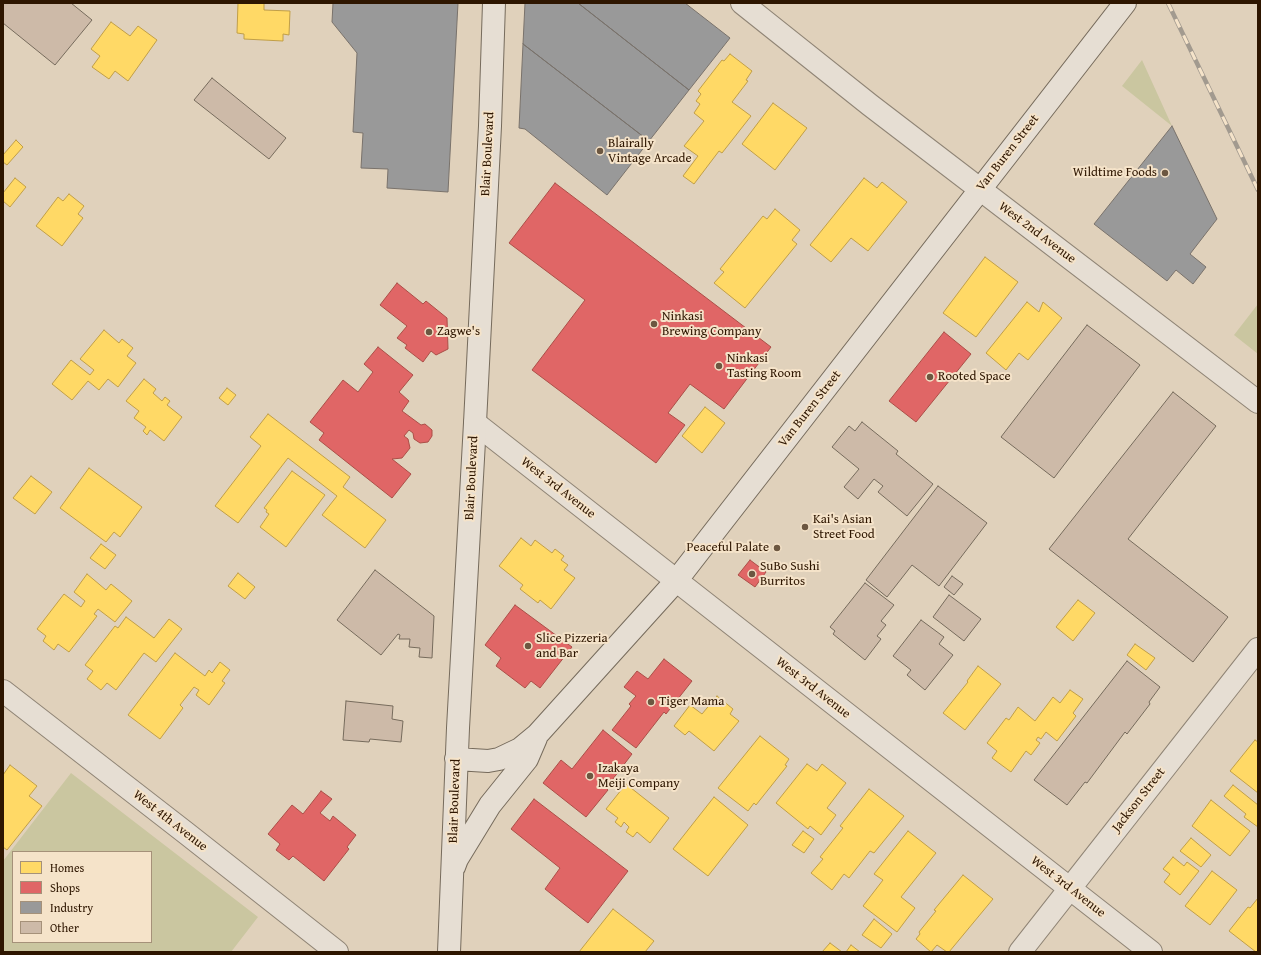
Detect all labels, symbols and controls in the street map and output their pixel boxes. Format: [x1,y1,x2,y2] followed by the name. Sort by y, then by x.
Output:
[478,111,498,197] street label: Blair Boulevard
[973,112,1043,194] street label: Van Buren Street
[608,136,692,167] place label: Blairally Vintage Arcade
[595,146,605,156] marker: Blairally Vintage Arcade
[1073,165,1157,181] place label: Wildtime Foods
[1160,168,1170,178] marker: Wildtime Foods
[995,199,1079,267] street label: West 2nd Avenue
[662,309,761,340] place label: Ninkasi Brewing Company
[649,319,659,329] marker: Ninkasi Brewing Company
[437,324,480,340] place label: Zagwe's
[424,327,434,337] marker: Zagwe's
[727,351,801,382] place label: Ninkasi Tasting Room
[714,361,724,371] marker: Ninkasi Tasting Room
[775,368,845,450] street label: Van Buren Street
[938,369,1011,385] place label: Rooted Space
[925,372,935,382] marker: Rooted Space
[462,435,482,521] street label: Blair Boulevard
[518,454,598,522] street label: West 3rd Avenue
[813,512,875,543] place label: Kai's Asian Street Food
[800,522,810,532] marker: Kai's Asian Street Food
[687,540,769,556] place label: Peaceful Palate
[772,543,782,553] marker: Peaceful Palate
[760,559,820,590] place label: SuBo Sushi Burritos
[747,569,757,579] marker: SuBo Sushi Burritos
[536,631,608,662] place label: Slice Pizzeria and Bar
[523,641,533,651] marker: Slice Pizzeria and Bar
[773,654,853,722] street label: West 3rd Avenue
[659,694,724,710] place label: Tiger Mama
[646,697,656,707] marker: Tiger Mama
[446,759,464,843] street label: Blair Boulevard
[598,761,680,792] place label: Izakaya Meiji Company
[1109,765,1169,835] street label: Jackson Street
[585,771,595,781] marker: Izakaya Meiji Company
[130,787,210,855] street label: West 4th Avenue
[12,851,152,943] legend
[1028,853,1108,921] street label: West 3rd Avenue
[50,859,84,876] text: Homes
[50,879,80,896] text: Shops
[50,899,93,916] text: Industry
[50,919,79,936] text: Other

